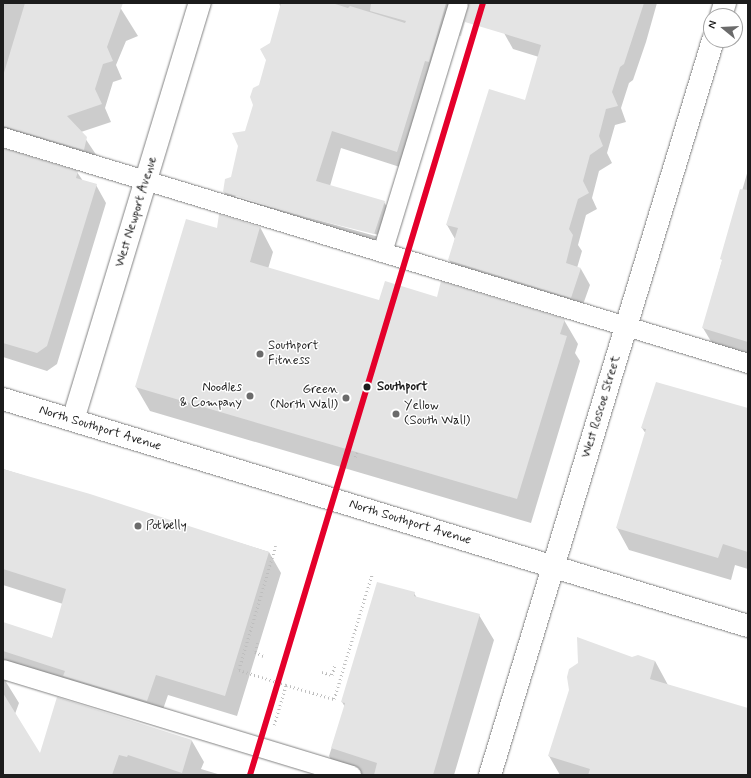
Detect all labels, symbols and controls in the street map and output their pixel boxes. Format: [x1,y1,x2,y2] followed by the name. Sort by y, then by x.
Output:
[703,8,743,48] north arrow
[705,19,720,30] text: N
[112,153,162,271] street label: West Newport Avenue
[268,339,319,370] place label: Southport Fitness
[255,349,265,359] marker: Southport Fitness
[579,354,625,460] street label: West Roscoe Street
[377,379,428,395] place label: Southport
[360,380,374,394] marker: Southport
[180,381,242,412] place label: Noodles & Company
[270,383,338,414] place label: Green (North Wall)
[245,391,255,401] marker: Noodles & Company
[341,393,351,403] marker: Green (North Wall)
[404,399,470,430] place label: Yellow (South Wall)
[36,403,164,455] street label: North Southport Avenue
[391,409,401,419] marker: Yellow (South Wall)
[346,497,474,549] street label: North Southport Avenue
[146,518,187,534] place label: Potbelly
[133,521,143,531] marker: Potbelly

